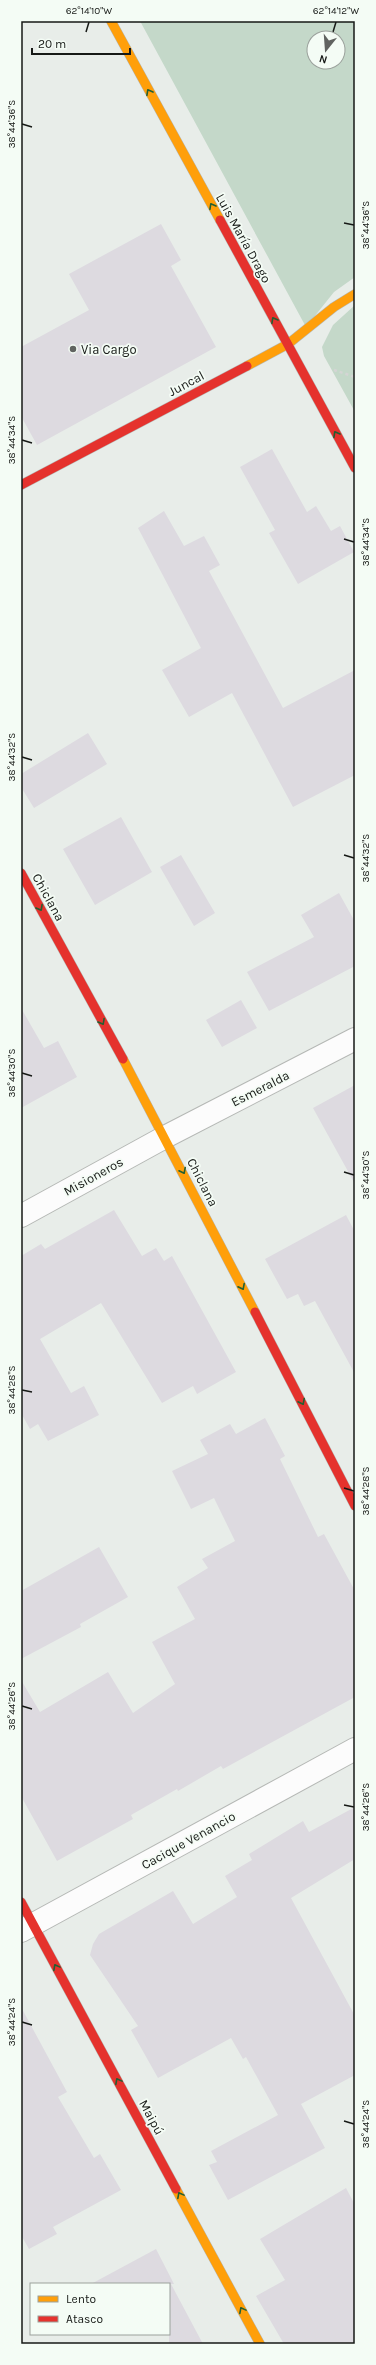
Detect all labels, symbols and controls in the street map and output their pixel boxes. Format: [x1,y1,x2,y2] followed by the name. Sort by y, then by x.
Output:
[66,5,112,17] text: 62°14'10"W
[313,5,359,17] text: 62°14'12"W
[32,30,130,56] scale bar
[306,30,346,70] north arrow
[38,37,66,51] text: 20 m
[318,52,329,66] text: N
[147,88,154,96] one-way arrow
[6,100,18,148] text: 38°44'36"S
[213,191,274,285] street label: Luis María Drago
[360,201,372,249] text: 38°44'36"S
[209,202,216,210] one-way arrow
[271,316,279,324] one-way arrow
[81,342,137,357] place label: Via Cargo
[68,344,78,354] marker: Via Cargo
[166,368,207,399] street label: Juncal
[6,416,18,464] text: 38°44'34"S
[334,431,341,438] one-way arrow
[360,518,372,566] text: 38°44'34"S
[6,733,18,781] text: 38°44'32"S
[360,834,372,882] text: 38°44'32"S
[29,871,68,924] street label: Chiclana
[35,903,42,911] one-way arrow
[97,1017,105,1025] one-way arrow
[6,1049,18,1097] text: 38°44'30"S
[229,1067,292,1110] street label: Esmeralda
[360,1151,372,1199] text: 38°44'30"S
[61,1154,126,1199] street label: Misioneros
[184,1156,221,1209] street label: Chiclana
[178,1167,185,1174] one-way arrow
[237,1283,245,1290] one-way arrow
[6,1365,18,1415] text: 38°44'28"S
[297,1398,304,1406] one-way arrow
[360,1466,372,1516] text: 38°44'28"S
[6,1682,18,1730] text: 38°44'26"S
[360,1783,372,1831] text: 38°44'26"S
[139,1808,238,1873] street label: Cacique Venancio
[53,1964,61,1971] one-way arrow
[6,1998,18,2046] text: 38°44'24"S
[115,2078,123,2085] one-way arrow
[136,2097,167,2137] street label: Maipú
[360,2100,372,2148] text: 38°44'24"S
[177,2192,185,2200] one-way arrow
[30,2283,170,2335] legend
[66,2292,96,2306] text: Lento
[239,2307,246,2314] one-way arrow
[66,2312,103,2326] text: Atasco

